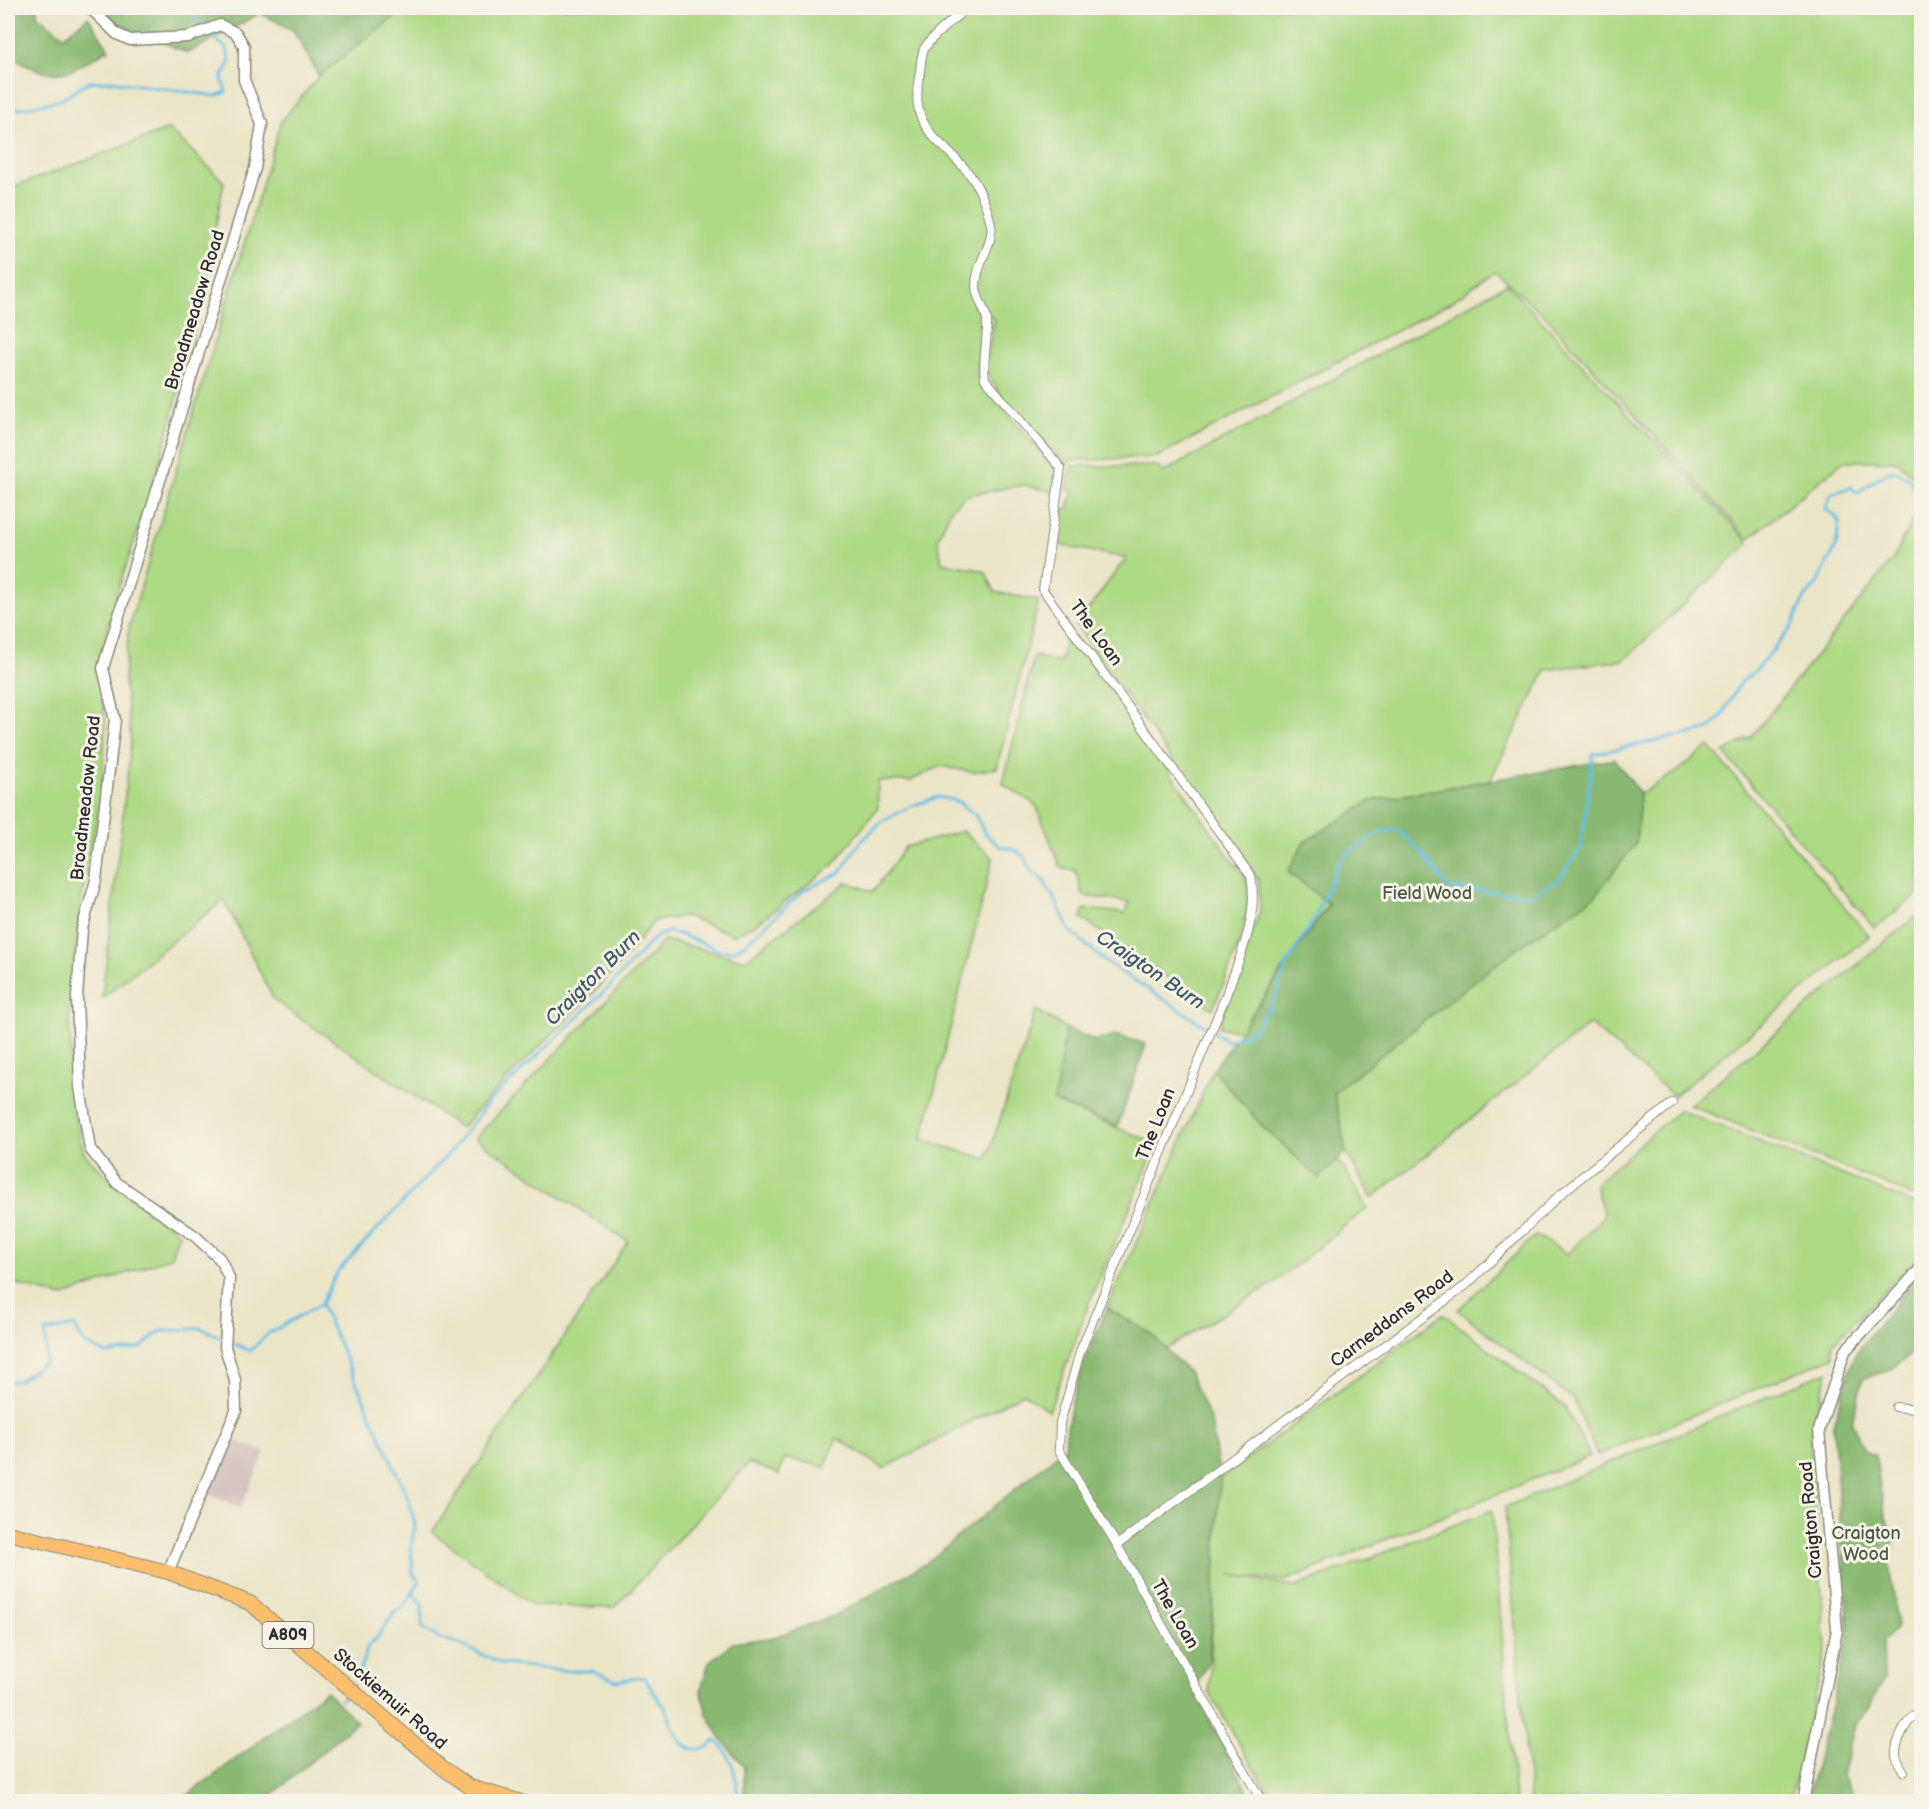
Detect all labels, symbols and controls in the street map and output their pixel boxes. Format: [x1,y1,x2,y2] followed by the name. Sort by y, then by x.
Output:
[161,228,229,392] street label: Broadmeadow Road
[1065,596,1127,670] street label: The Loan
[67,714,105,882] street label: Broadmeadow Road
[1382,883,1472,904] park label: Field Wood
[540,925,646,1031] water label: Craigton Burn
[1091,925,1209,1015] water label: Craigton Burn
[1132,1085,1180,1163] street label: The Loan
[1326,1266,1458,1372] street label: Carneddans Road
[1795,1461,1827,1579] street label: Craigton Road
[1831,1523,1901,1565] park label: Craigton Wood
[1147,1576,1203,1652] street label: The Loan
[262,1622,314,1648] road number: A809
[329,1644,451,1754] street label: Stockiemuir Road

